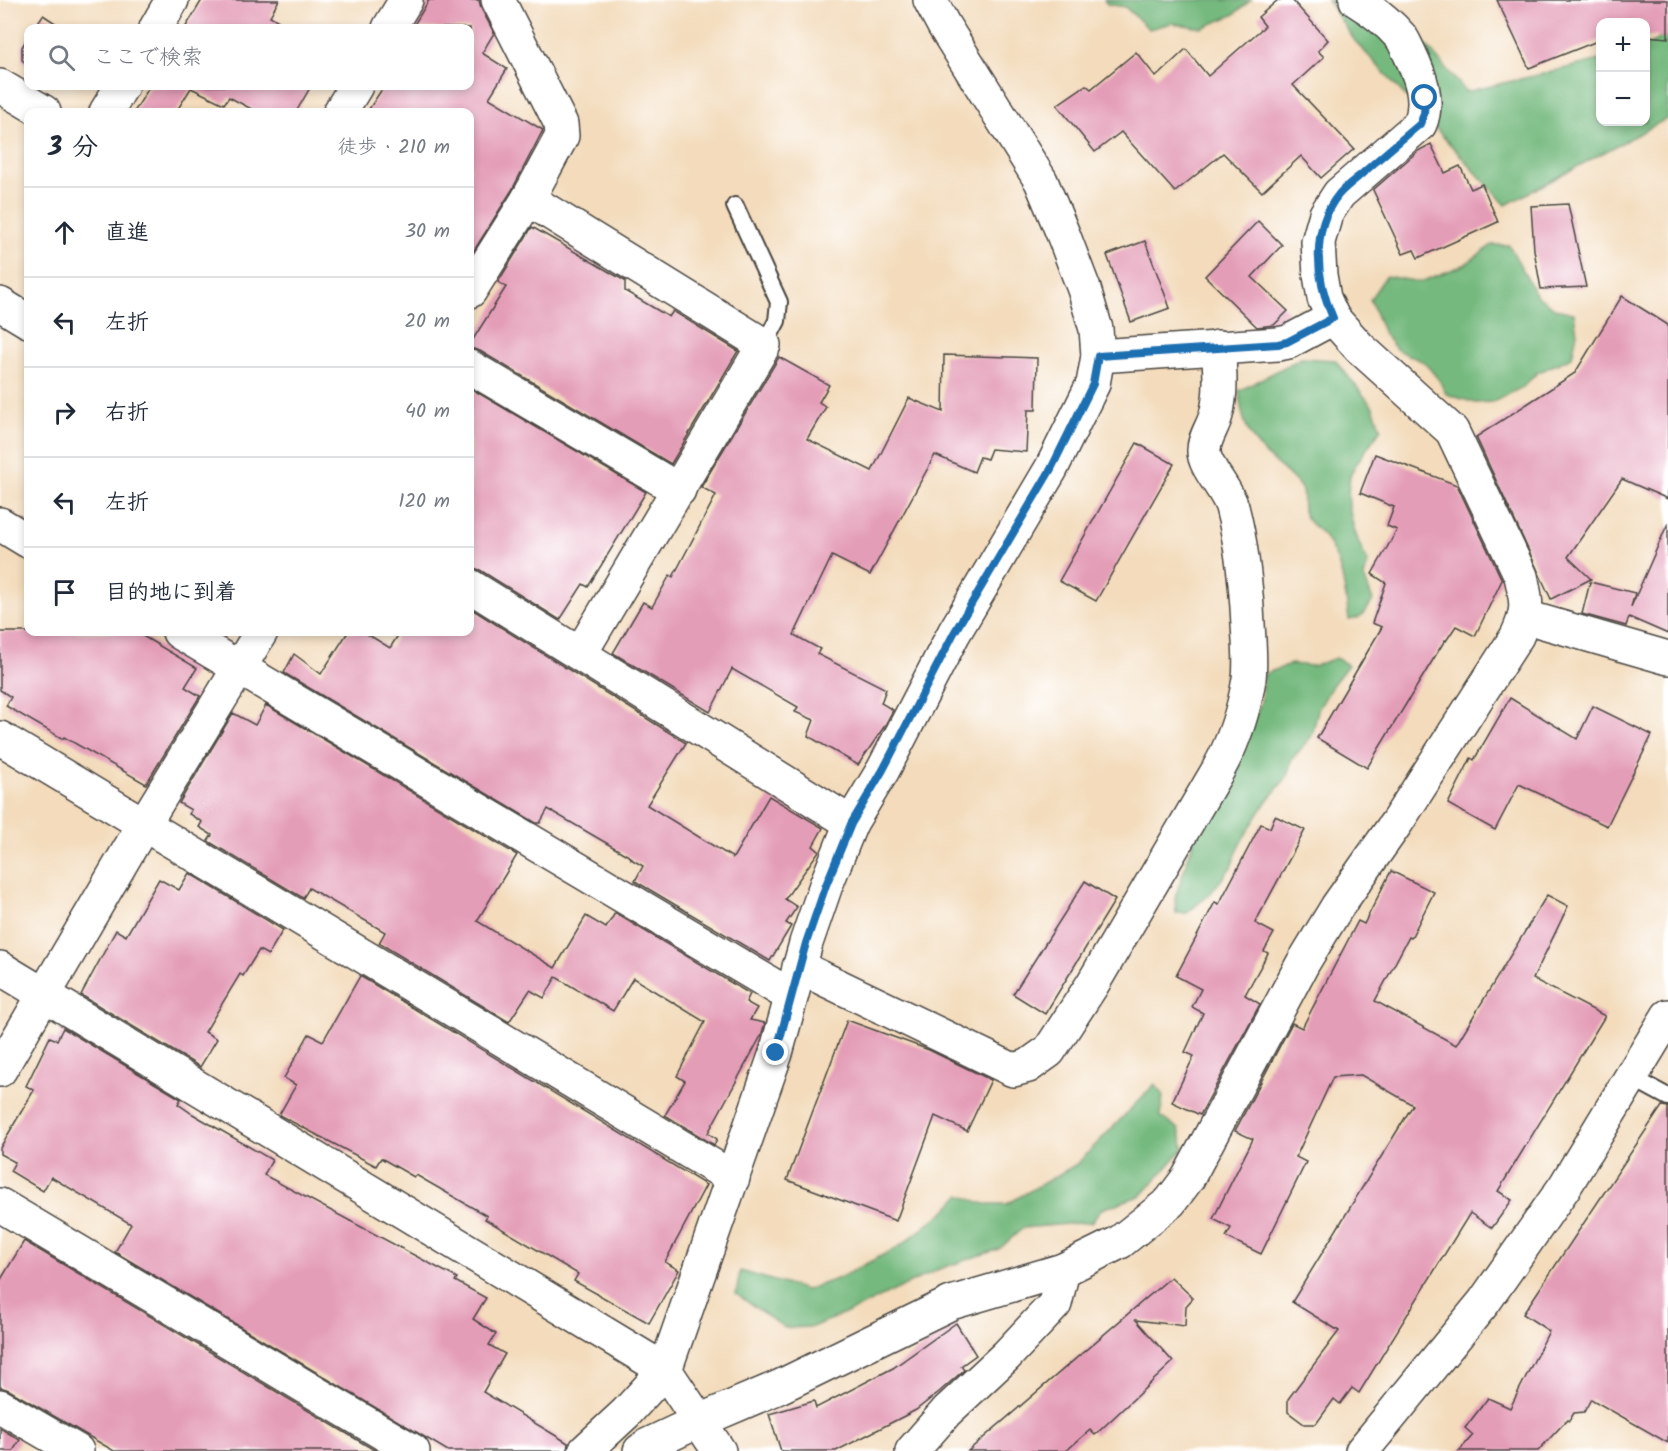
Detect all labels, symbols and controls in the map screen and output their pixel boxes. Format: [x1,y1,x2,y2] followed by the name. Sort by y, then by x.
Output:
[1596,18,1650,126] map controls
[1596,18,1650,72] button: +
[24,24,474,90] search box
[45,41,78,74] icon: search
[93,41,203,76] text: ここで検索
[1596,72,1650,126] button: −
[1411,84,1437,110] route start
[48,127,98,169] text: 3 分
[337,132,450,164] text: 徒歩 · 210 m
[48,216,81,249] icon: ahead
[105,216,149,251] text: 直進
[405,216,450,248] text: 30 m
[48,306,81,339] icon: left
[105,306,149,341] text: 左折
[404,306,450,338] text: 20 m
[48,396,81,429] icon: right
[105,396,149,431] text: 右折
[405,396,450,428] text: 40 m
[48,486,81,519] icon: left
[105,486,149,521] text: 左折
[398,486,450,518] text: 120 m
[48,576,81,609] icon: arrive
[105,576,237,611] text: 目的地に到着
[762,1039,788,1065] route end

